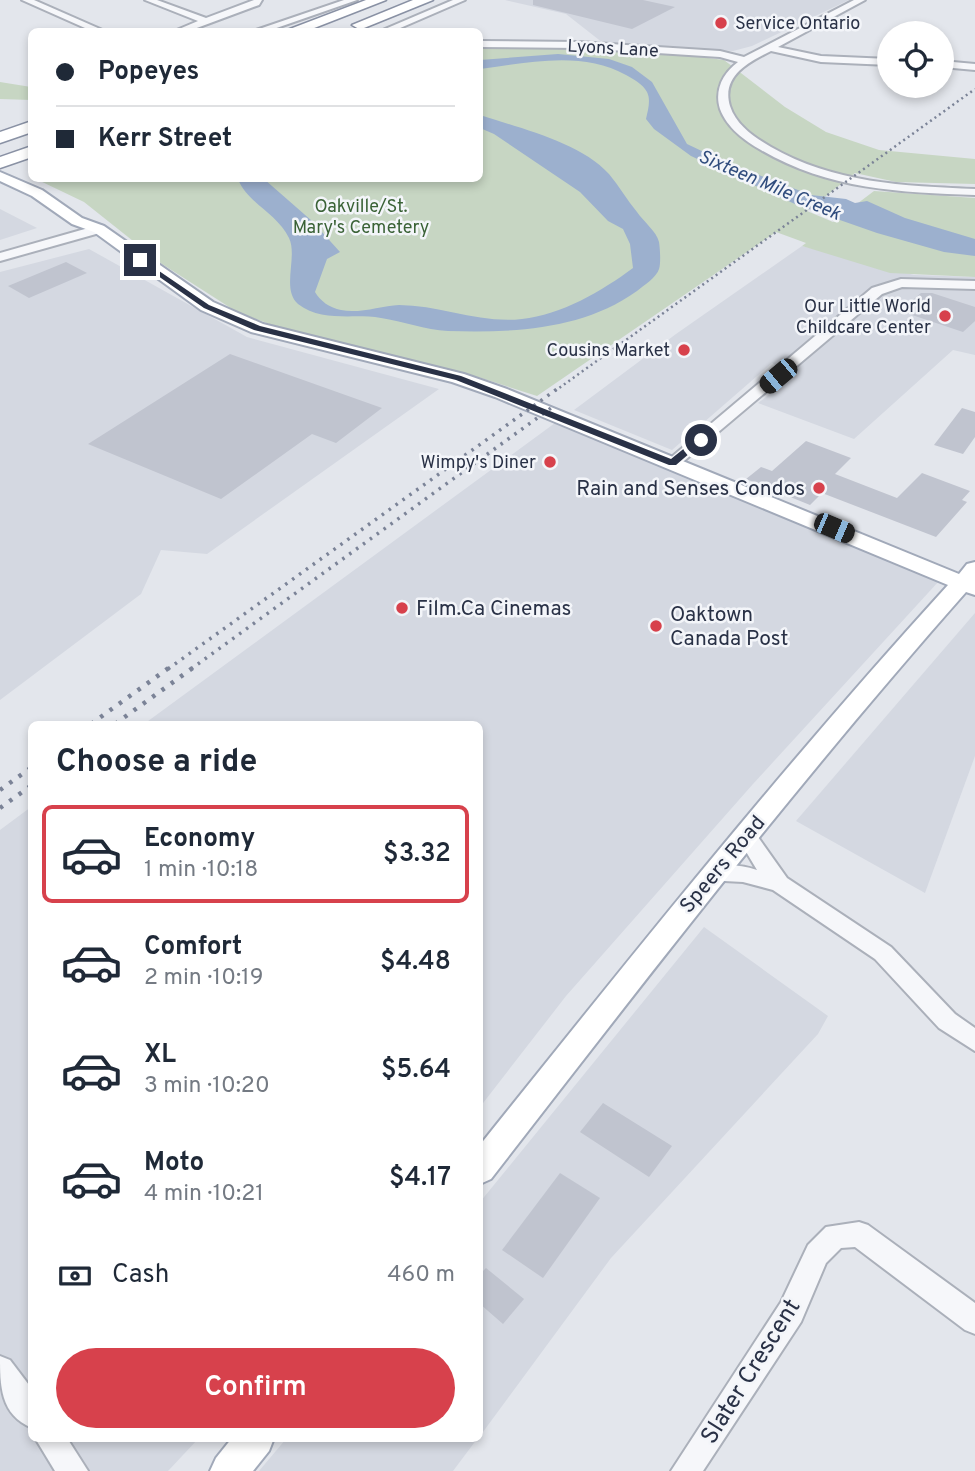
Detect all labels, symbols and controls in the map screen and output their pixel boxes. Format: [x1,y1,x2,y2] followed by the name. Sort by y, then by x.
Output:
[735,13,860,36] place label: Service Ontario
[713,15,729,31] marker: Service Ontario
[877,21,954,98] map controls
[877,21,954,98] button: locate
[567,36,659,63] street label: Lyons Lane
[98,56,199,89] text: Popeyes
[98,123,232,156] text: Kerr Street
[695,145,844,227] water label: Sixteen Mile Creek
[293,196,429,240] park label: Oakville/St. Mary's Cemetery
[124,244,156,276] route end
[796,296,931,340] place label: Our Little World Childcare Center
[937,308,953,324] marker: Our Little World Childcare Center
[546,340,670,363] place label: Cousins Market
[676,342,692,358] marker: Cousins Market
[756,354,801,398] car
[685,424,717,456] route start
[421,452,536,475] place label: Wimpy's Diner
[542,454,558,470] marker: Wimpy's Diner
[576,476,805,503] place label: Rain and Senses Condos
[811,480,827,496] marker: Rain and Senses Condos
[811,510,858,546] car
[416,596,571,623] place label: Film.Ca Cinemas
[394,600,410,616] marker: Film.Ca Cinemas
[670,602,788,653] place label: Oaktown Canada Post
[648,618,664,634] marker: Oaktown Canada Post
[56,743,257,783] text: Choose a ride
[674,811,772,919] street label: Speers Road
[60,823,123,886] icon: car
[144,823,255,856] text: Economy
[383,838,451,871] text: $3.32
[144,856,258,885] text: 1 min · 10:18
[60,931,123,994] icon: car
[144,931,242,964] text: Comfort
[380,946,451,979] text: $4.48
[144,964,263,993] text: 2 min · 10:19
[60,1039,123,1102] icon: car
[144,1039,176,1072] text: XL
[381,1054,451,1087] text: $5.64
[144,1072,270,1101] text: 3 min · 10:20
[60,1147,123,1210] icon: car
[144,1147,204,1180] text: Moto
[389,1162,451,1195] text: $4.17
[144,1180,264,1209] text: 4 min · 10:21
[56,1257,94,1295] icon: cash
[112,1259,169,1292] text: Cash
[387,1261,455,1290] text: 460 m
[695,1294,808,1450] street label: Slater Crescent
[56,1348,455,1428] button: Confirm

